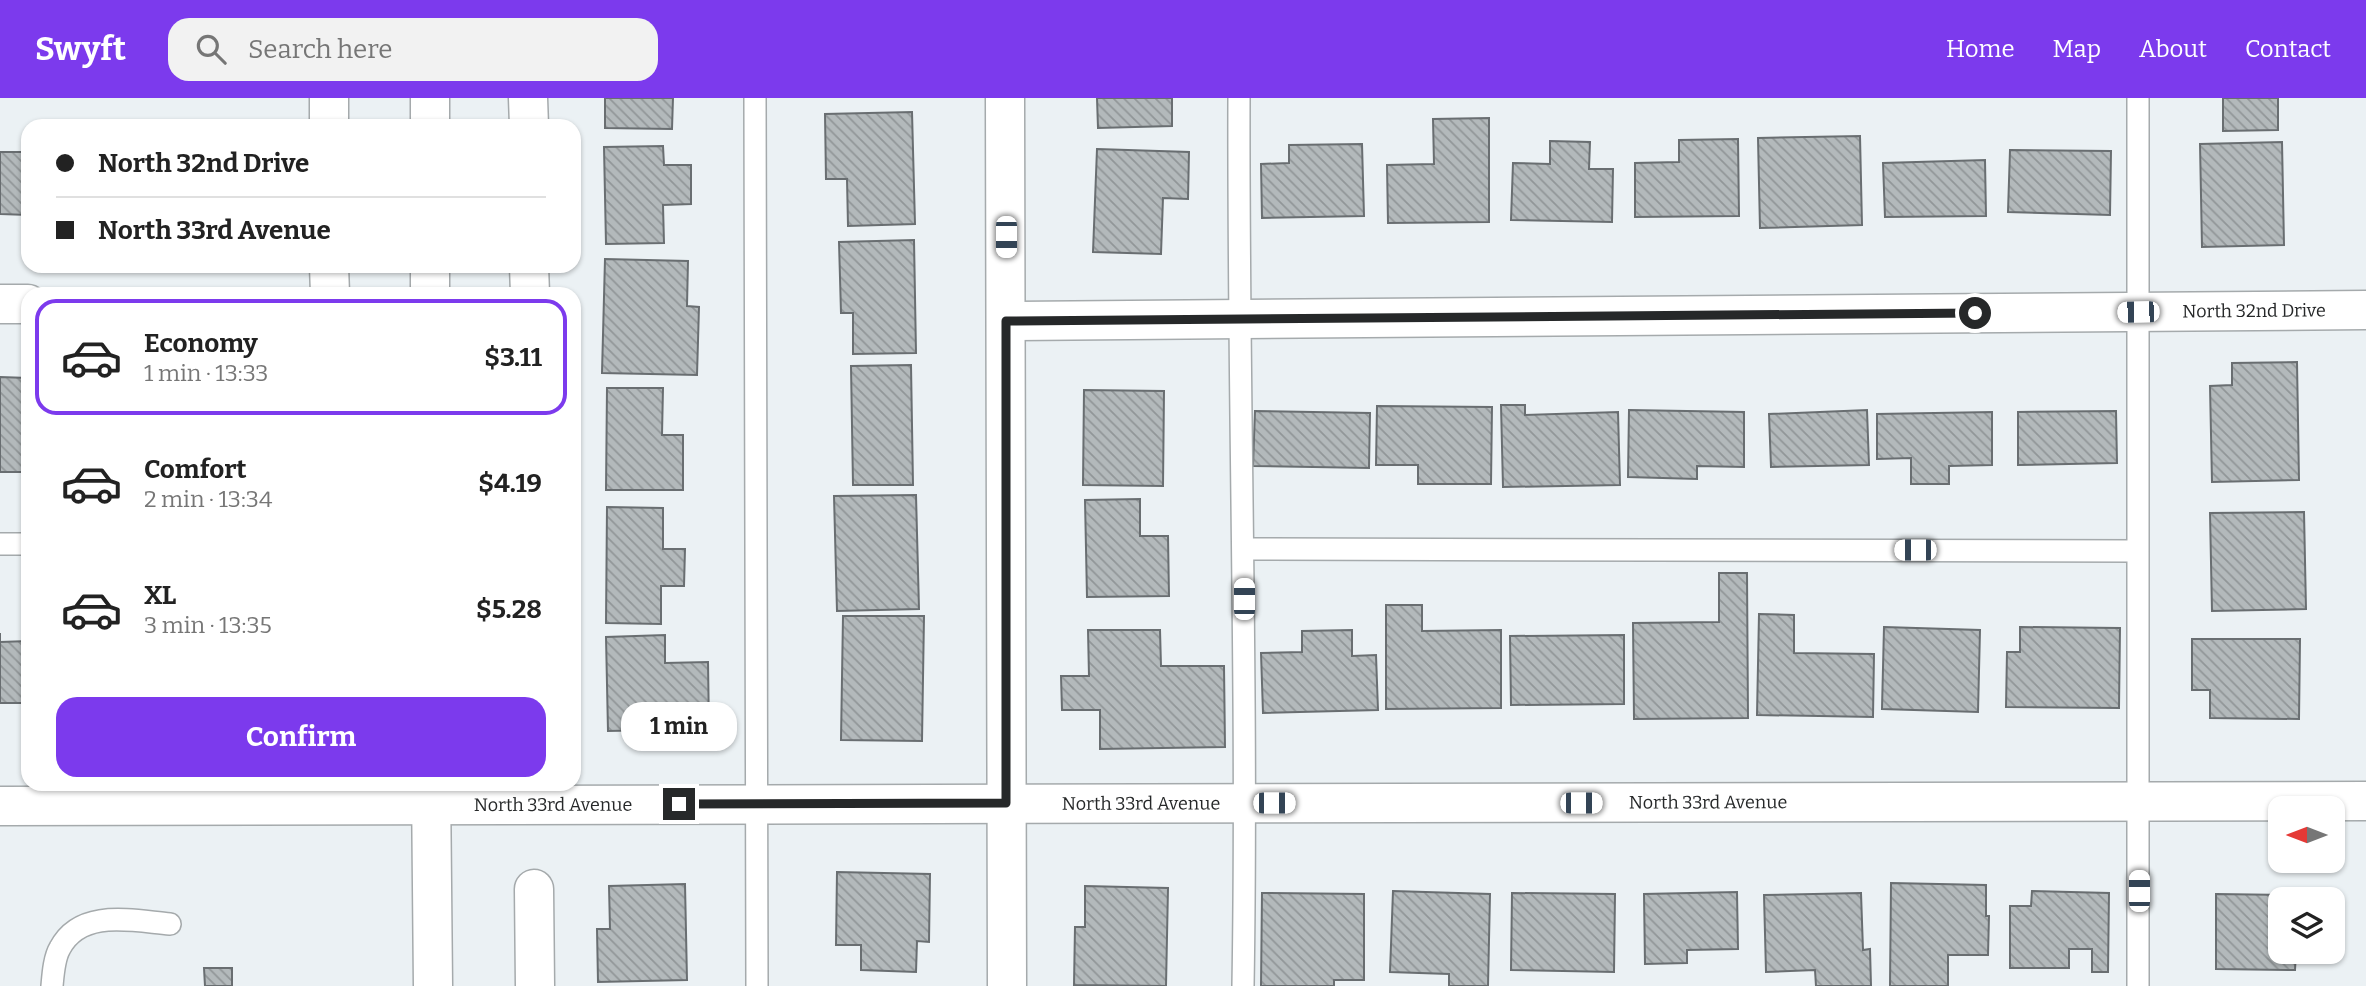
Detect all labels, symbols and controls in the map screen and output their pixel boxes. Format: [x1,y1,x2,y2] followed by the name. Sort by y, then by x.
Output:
[168,18,658,81] search box
[35,29,126,69] text: Swyft
[192,30,230,68] icon: search
[248,34,392,65] text: Search here
[1946,35,2015,63] text: Home
[2053,35,2101,63] text: Map
[2139,35,2207,63] text: About
[2245,35,2331,63] text: Contact
[98,148,309,179] text: North 32nd Drive
[98,215,331,246] text: North 33rd Avenue
[996,216,1017,258] car
[1959,297,1991,329] route start
[2182,299,2326,322] street label: North 32nd Drive
[2117,301,2160,323] car
[60,326,123,389] icon: car
[144,328,258,359] text: Economy
[484,342,542,373] text: $3.11
[144,359,268,387] text: 1 min · 13:33
[60,452,123,515] icon: car
[144,454,247,485] text: Comfort
[478,468,542,499] text: $4.19
[144,485,272,513] text: 2 min · 13:34
[1895,540,1937,561] car
[60,578,123,641] icon: car
[1234,578,1255,620] car
[144,580,176,611] text: XL
[476,594,542,625] text: $5.28
[144,611,272,639] text: 3 min · 13:35
[56,697,546,777] button: Confirm
[621,702,737,752] callout: 1 min
[650,712,708,740] text: 1 min
[663,788,695,820] route end
[1629,791,1787,814] street label: North 33rd Avenue
[1062,792,1220,815] street label: North 33rd Avenue
[1254,793,1296,814] car
[1561,793,1603,814] car
[474,794,632,816] street label: North 33rd Avenue
[2268,796,2345,873] north arrow
[2268,796,2345,964] map controls
[2129,870,2150,912] car
[2268,887,2345,964] button: layers

